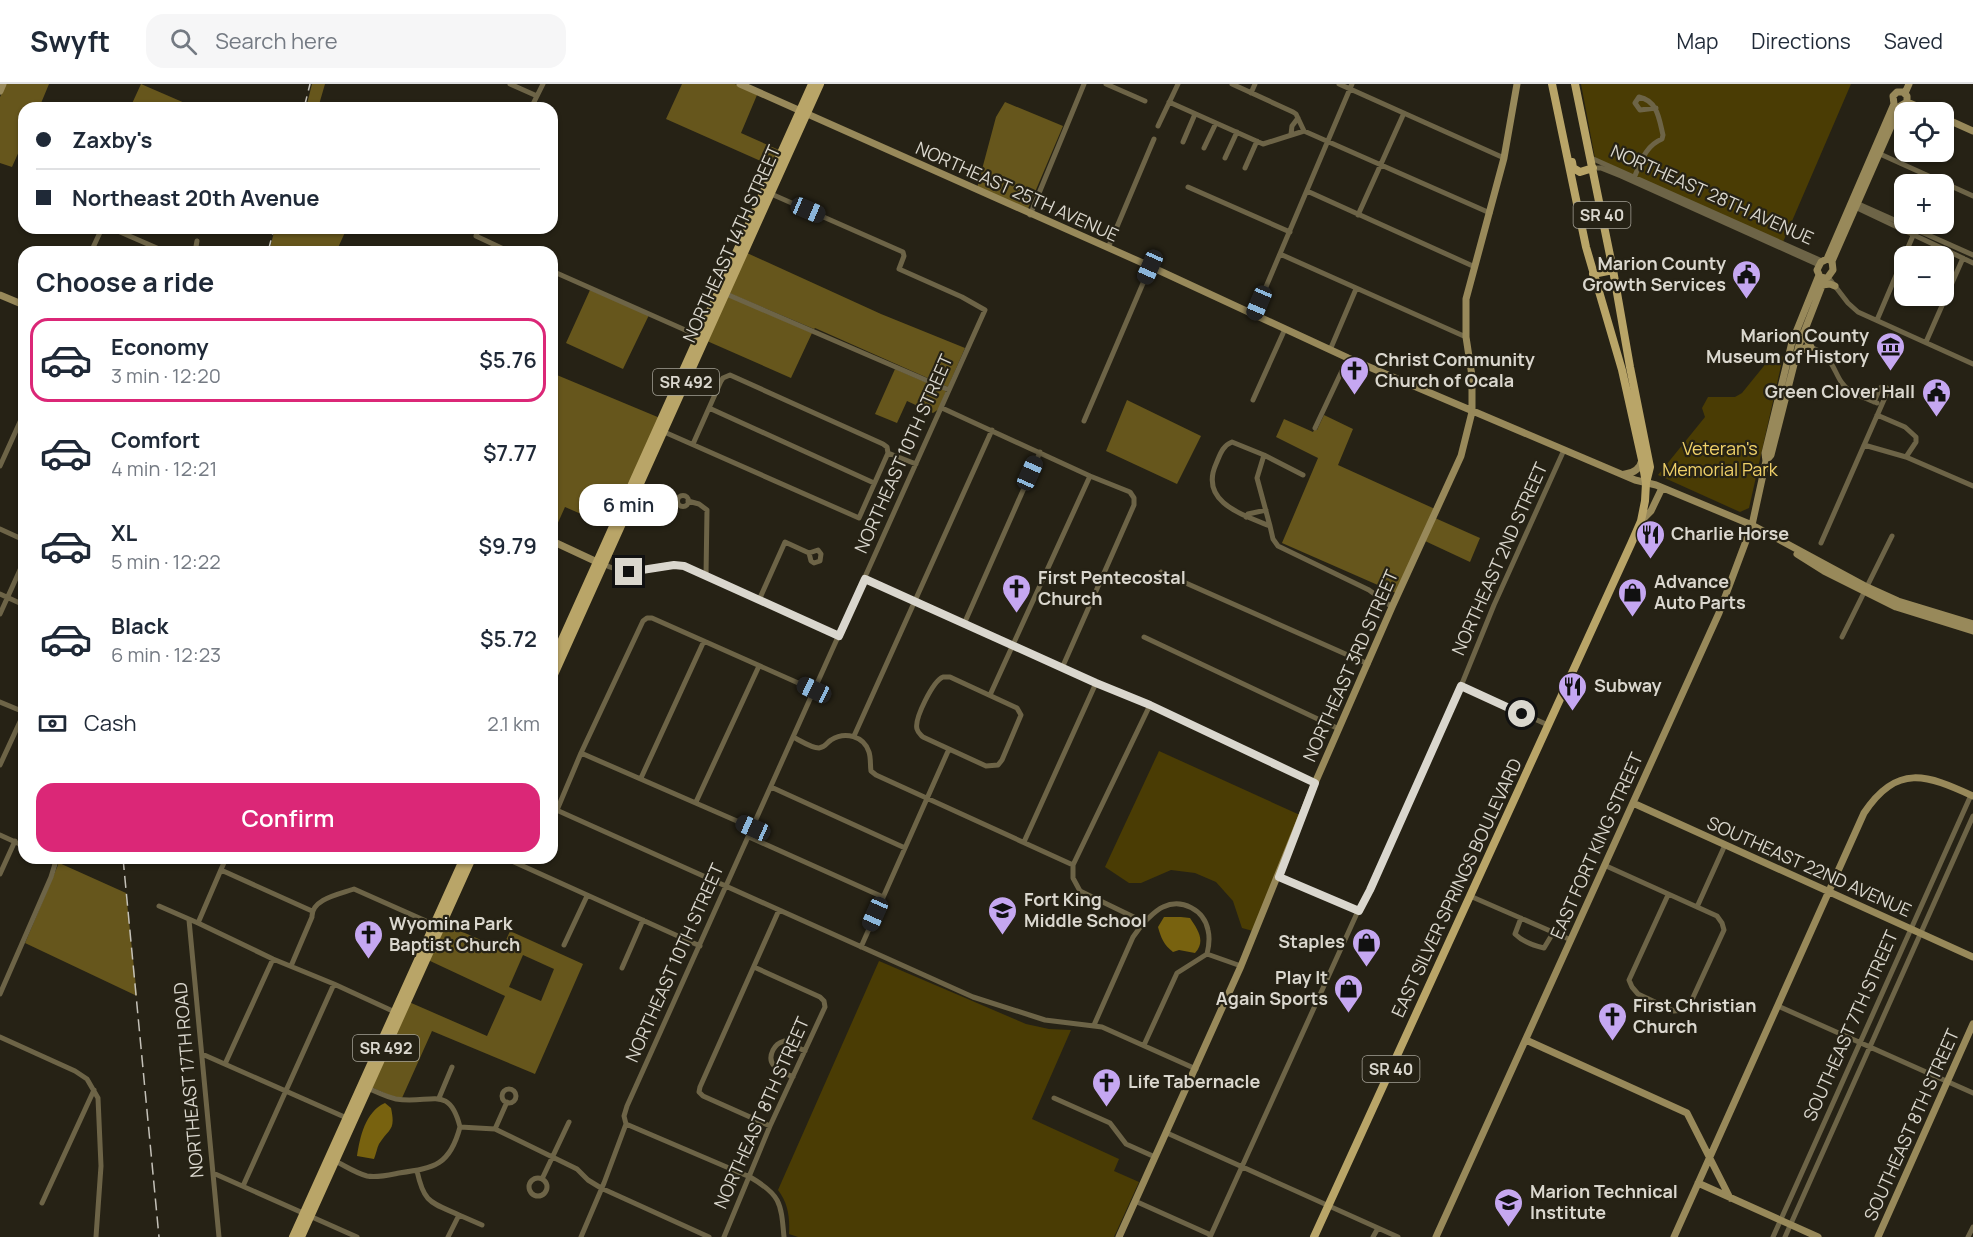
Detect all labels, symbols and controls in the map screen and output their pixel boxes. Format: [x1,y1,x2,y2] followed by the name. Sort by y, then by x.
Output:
[146,14,566,68] search box
[30,22,110,60] text: Swyft
[167,25,200,58] icon: search
[215,26,338,56] text: Search here
[1677,27,1718,55] text: Map
[1751,27,1851,55] text: Directions
[1884,27,1943,55] text: Saved
[1894,102,1954,306] map controls
[1894,102,1954,162] button: locate
[72,125,152,155] text: Zaxby's
[912,135,1123,247] street label: NORTHEAST 25TH AVENUE
[1607,138,1818,250] street label: NORTHEAST 28TH AVENUE
[677,141,786,346] street label: NORTHEAST 14TH STREET
[1894,174,1954,234] button: +
[72,183,320,213] text: Northeast 20th Avenue
[788,195,828,225] car
[1574,202,1630,228] road number: SR 40
[1894,246,1954,306] button: −
[1134,247,1166,287] car
[1582,251,1726,296] place label: Marion County Growth Services
[1731,258,1763,300] public building icon: Marion County Growth Services
[36,263,214,300] text: Choose a ride
[1244,283,1274,323] car
[1706,323,1869,368] place label: Marion County Museum of History
[1874,330,1906,372] museum icon: Marion County Museum of History
[111,332,209,362] text: Economy
[39,333,93,387] icon: car
[479,345,537,375] text: $5.76
[1375,347,1535,392] place label: Christ Community Church of Ocala
[848,350,958,557] street label: NORTHEAST 10TH STREET
[1338,354,1370,396] church icon: Christ Community Church of Ocala
[111,362,221,389] text: 3 min · 12:20
[653,369,719,395] road number: SR 492
[1920,376,1952,418] public building icon: Green Clover Hall
[1765,379,1915,403] place label: Green Clover Hall
[111,425,200,455] text: Comfort
[39,426,93,480] icon: car
[1662,436,1779,481] park label: Veteran's Memorial Park
[483,438,537,468] text: $7.77
[1014,453,1046,493] car
[111,455,217,482] text: 4 min · 12:21
[1446,458,1553,659] street label: NORTHEAST 2ND STREET
[580,485,678,527] callout: 6 min
[603,491,654,518] text: 6 min
[111,518,137,548] text: XL
[1634,518,1666,560] restaurant icon: Charlie Horse
[39,519,93,573] icon: car
[1671,521,1789,545] place label: Charlie Horse
[479,531,537,561] text: $9.79
[111,548,221,575] text: 5 min · 12:22
[615,558,642,585] route end
[1038,565,1186,610] place label: First Pentecostal Church
[1297,566,1403,765] street label: NORTHEAST 3RD STREET
[1654,569,1746,614] place label: Advance Auto Parts
[1001,572,1033,614] church icon: First Pentecostal Church
[1617,576,1649,618] shop icon: Advance Auto Parts
[111,611,168,641] text: Black
[39,612,93,666] icon: car
[480,624,537,654] text: $5.72
[111,641,221,668] text: 6 min · 12:23
[1557,670,1589,712] restaurant icon: Subway
[1594,673,1662,697] place label: Subway
[794,674,834,706] car
[1508,700,1535,727] route start
[36,707,69,740] icon: cash
[84,708,137,738] text: Cash
[487,710,540,737] text: 2.1 km
[1544,748,1648,942] street label: EAST FORT KING STREET
[1385,754,1527,1021] street label: EAST SILVER SPRINGS BOULEVARD
[36,783,540,852] button: Confirm
[1704,810,1915,922] street label: SOUTHEAST 22ND AVENUE
[733,812,773,844] car
[619,859,729,1066] street label: NORTHEAST 10TH STREET
[1024,887,1147,932] place label: Fort King Middle School
[859,894,891,934] car
[987,894,1019,936] school or university icon: Fort King Middle School
[389,911,520,956] place label: Wyomina Park Baptist Church
[352,918,384,960] church icon: Wyomina Park Baptist Church
[1350,926,1382,968] shop icon: Staples
[1797,926,1903,1125] street label: SOUTHEAST 7TH STREET
[1278,929,1345,953] place label: Staples
[1216,965,1328,1010] place label: Play It Again Sports
[1333,972,1365,1014] shop icon: Play It Again Sports
[168,981,209,1179] street label: NORTHEAST 17TH ROAD
[1633,993,1756,1038] place label: First Christian Church
[1596,1000,1628,1042] church icon: First Christian Church
[708,1013,814,1212] street label: NORTHEAST 8TH STREET
[1858,1025,1964,1224] street label: SOUTHEAST 8TH STREET
[353,1035,419,1061] road number: SR 492
[1362,1056,1420,1082] road number: SR 40
[1091,1066,1123,1108] church icon: Life Tabernacle
[1128,1069,1260,1093] place label: Life Tabernacle
[1530,1179,1678,1224] place label: Marion Technical Institute
[1493,1186,1525,1228] school or university icon: Marion Technical Institute

